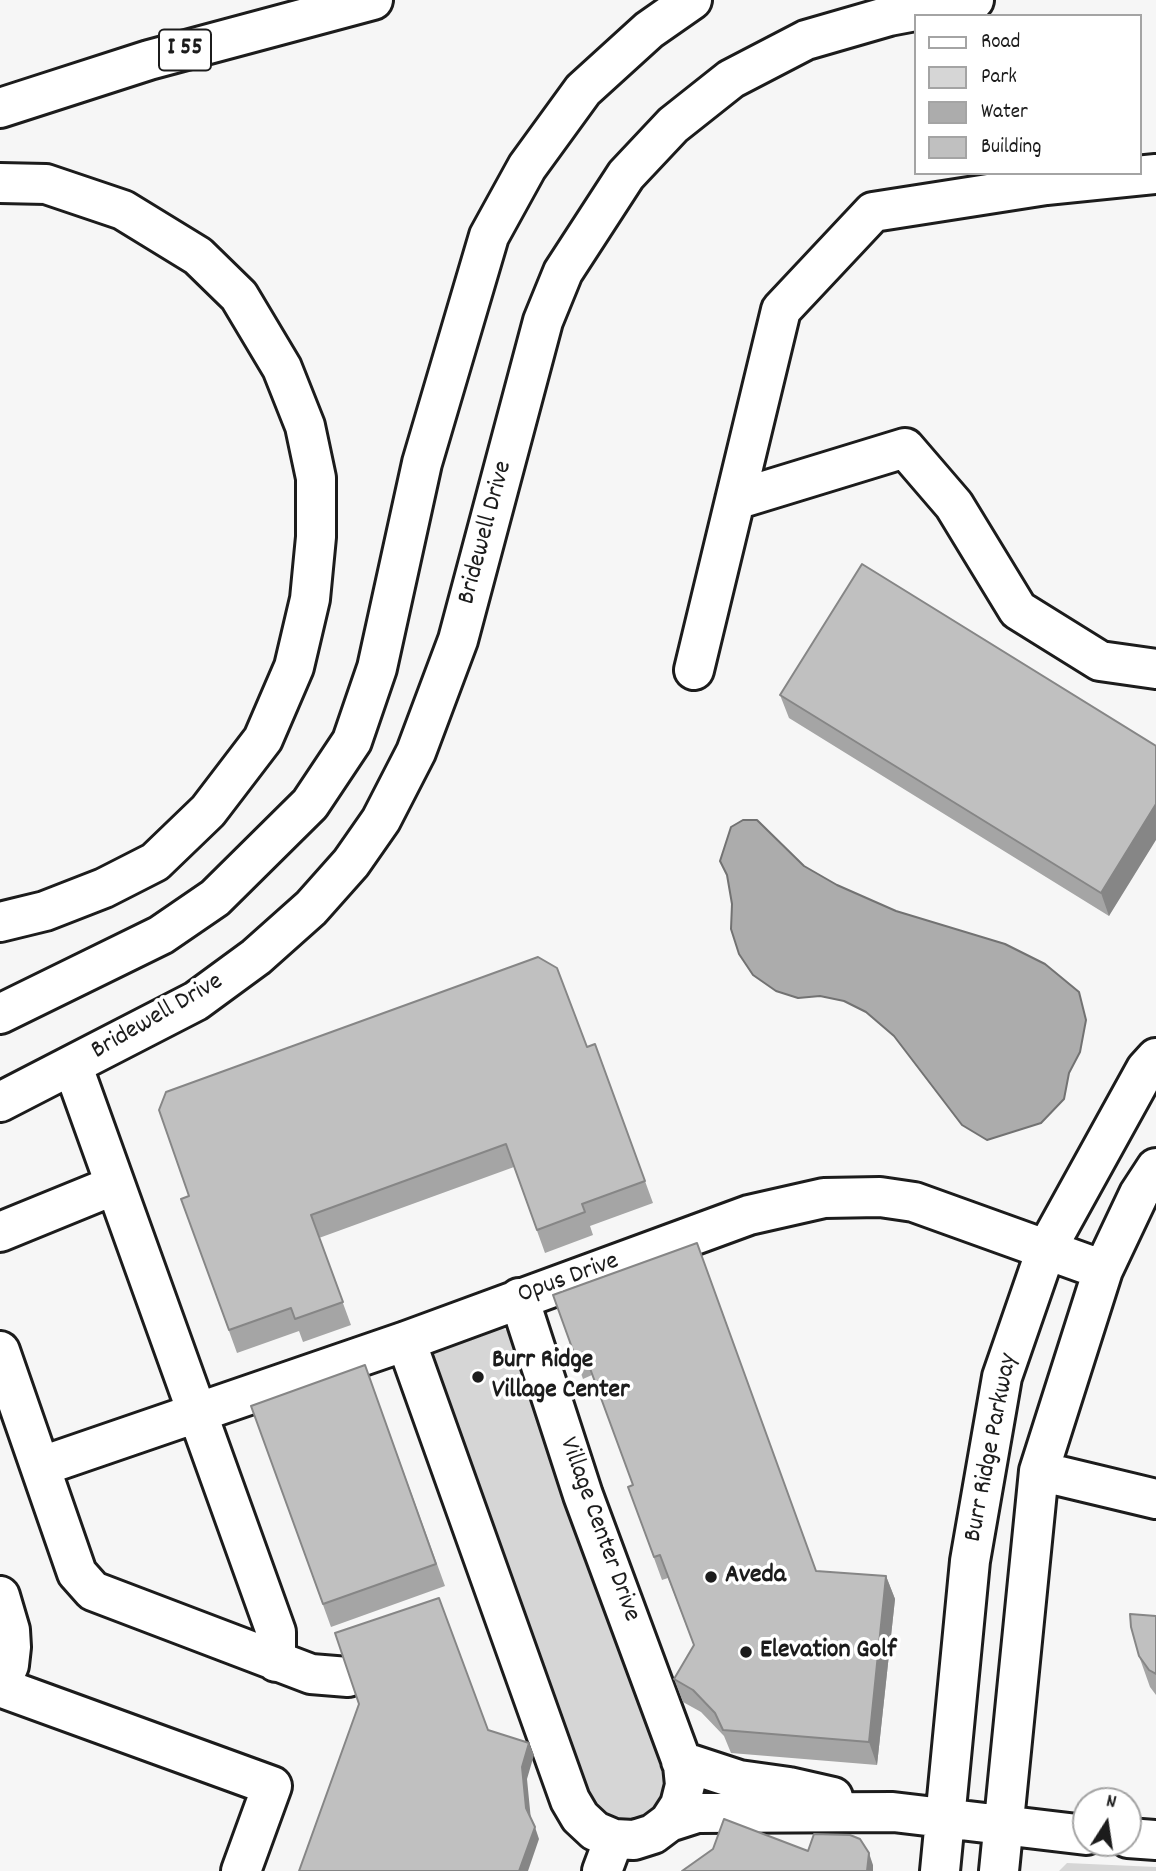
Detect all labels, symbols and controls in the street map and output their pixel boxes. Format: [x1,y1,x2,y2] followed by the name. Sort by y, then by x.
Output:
[914,14,1142,175] legend
[981,28,1020,58] text: Road
[159,30,211,70] road number: I 55
[981,63,1017,93] text: Park
[981,98,1028,128] text: Water
[981,133,1041,163] text: Building
[453,458,521,608] street label: Bridewell Drive
[87,968,229,1068] street label: Bridewell Drive
[514,1247,624,1313] street label: Opus Drive
[492,1346,630,1408] place label: Burr Ridge Village Center
[959,1351,1027,1545] street label: Burr Ridge Parkway
[470,1369,486,1385] marker: Burr Ridge Village Center
[550,1434,646,1626] street label: Village Center Drive
[725,1561,786,1593] place label: Aveda
[703,1569,719,1585] marker: Aveda
[760,1636,896,1668] place label: Elevation Golf
[738,1644,754,1660] marker: Elevation Golf
[1072,1787,1142,1857] north arrow
[1104,1789,1118,1817] text: N

